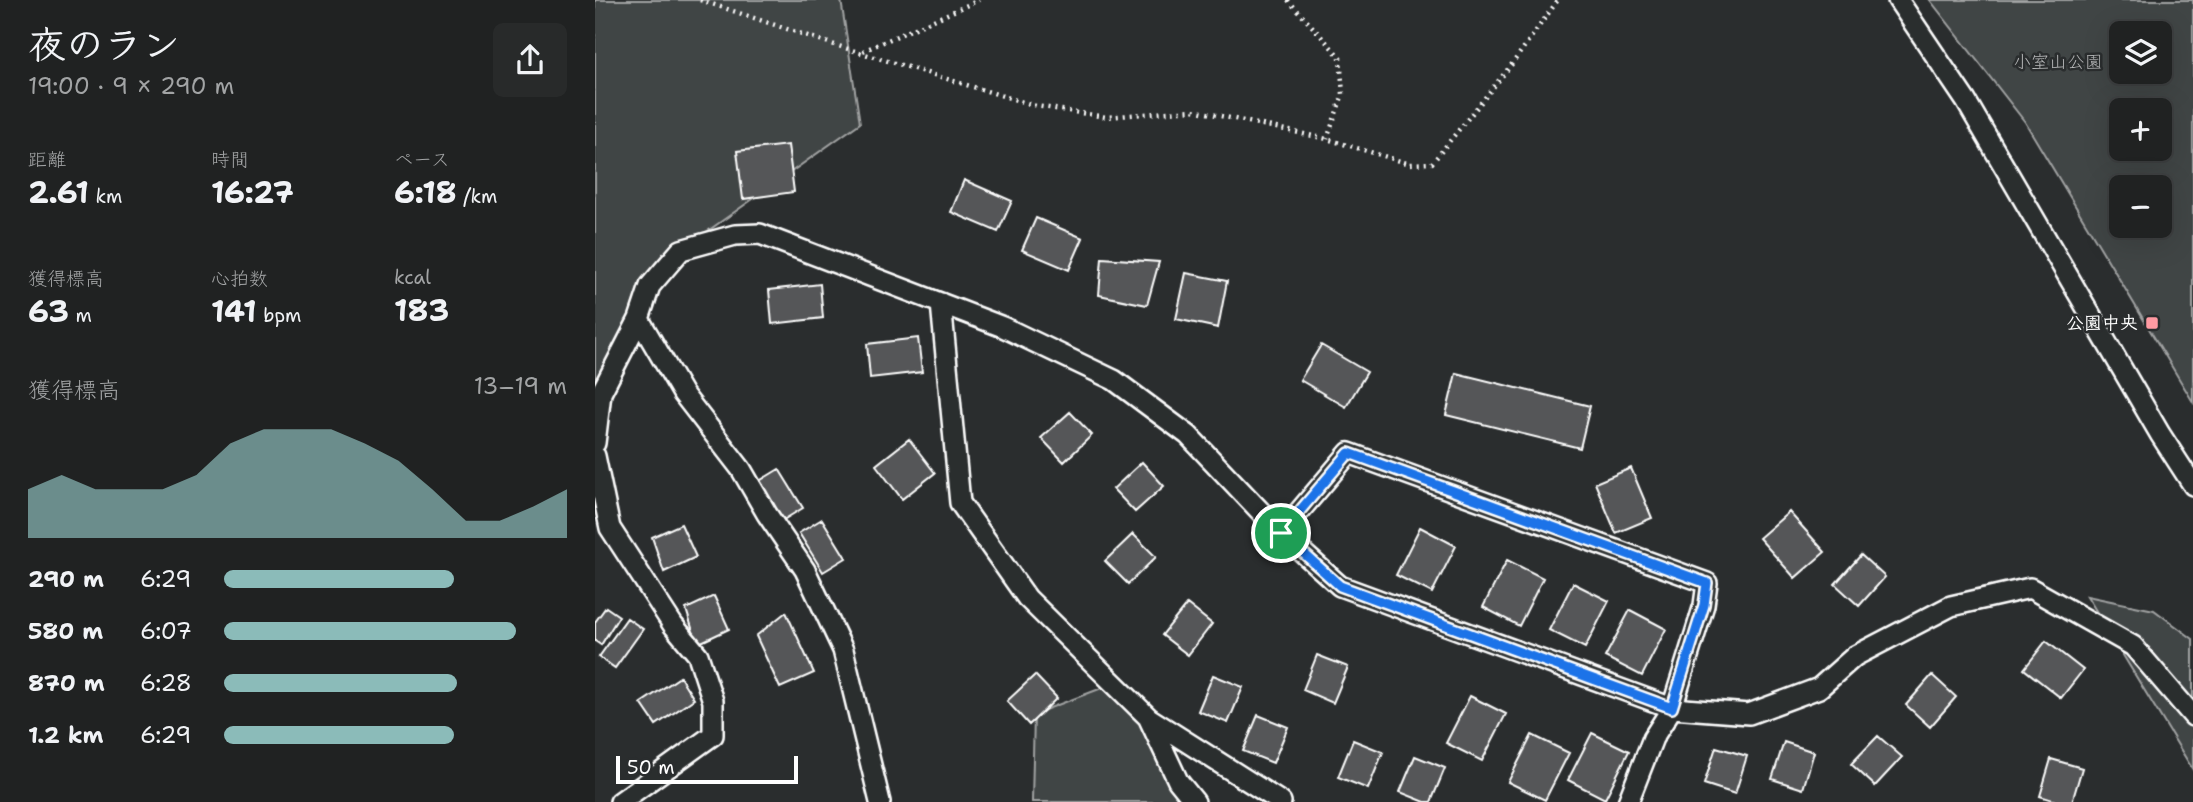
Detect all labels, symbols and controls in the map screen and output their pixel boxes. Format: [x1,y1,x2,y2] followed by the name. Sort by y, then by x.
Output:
[28,19,180,70] text: 夜のラン
[2109,21,2172,238] map controls
[2109,21,2172,84] button: layers
[493,23,567,97] button: share
[2013,50,2103,74] park label: 小室山公園
[28,71,234,101] text: 19:00 · 9 × 290 m
[2109,98,2172,161] button: +
[28,147,66,172] text: 距離
[211,147,249,172] text: 時間
[394,147,450,172] text: ペース
[28,172,89,213] text: 2.61
[211,172,294,213] text: 16:27
[394,172,457,213] text: 6:18
[2109,175,2172,238] button: −
[89,184,122,209] text: km
[457,184,497,209] text: /km
[394,265,431,290] text: kcal
[28,266,104,291] text: 獲得標高
[211,266,268,291] text: 心拍数
[394,290,449,331] text: 183
[28,291,69,332] text: 63
[211,291,257,332] text: 141
[69,303,92,328] text: m
[257,303,301,328] text: bpm
[2066,311,2138,335] place label: 公園中央
[2144,315,2160,331] marker: 公園中央
[474,371,567,401] text: 13–19 m
[28,375,120,405] text: 獲得標高
[1251,503,1311,563] pin
[1262,514,1300,552] icon: arrive
[28,564,104,594] text: 290 m
[140,564,191,594] text: 6:29
[28,616,103,646] text: 580 m
[140,616,192,646] text: 6:07
[28,668,105,698] text: 870 m
[140,668,192,698] text: 6:28
[28,720,104,750] text: 1.2 km
[140,720,191,750] text: 6:29
[616,753,798,785] scale bar
[627,755,675,780] text: 50 m

